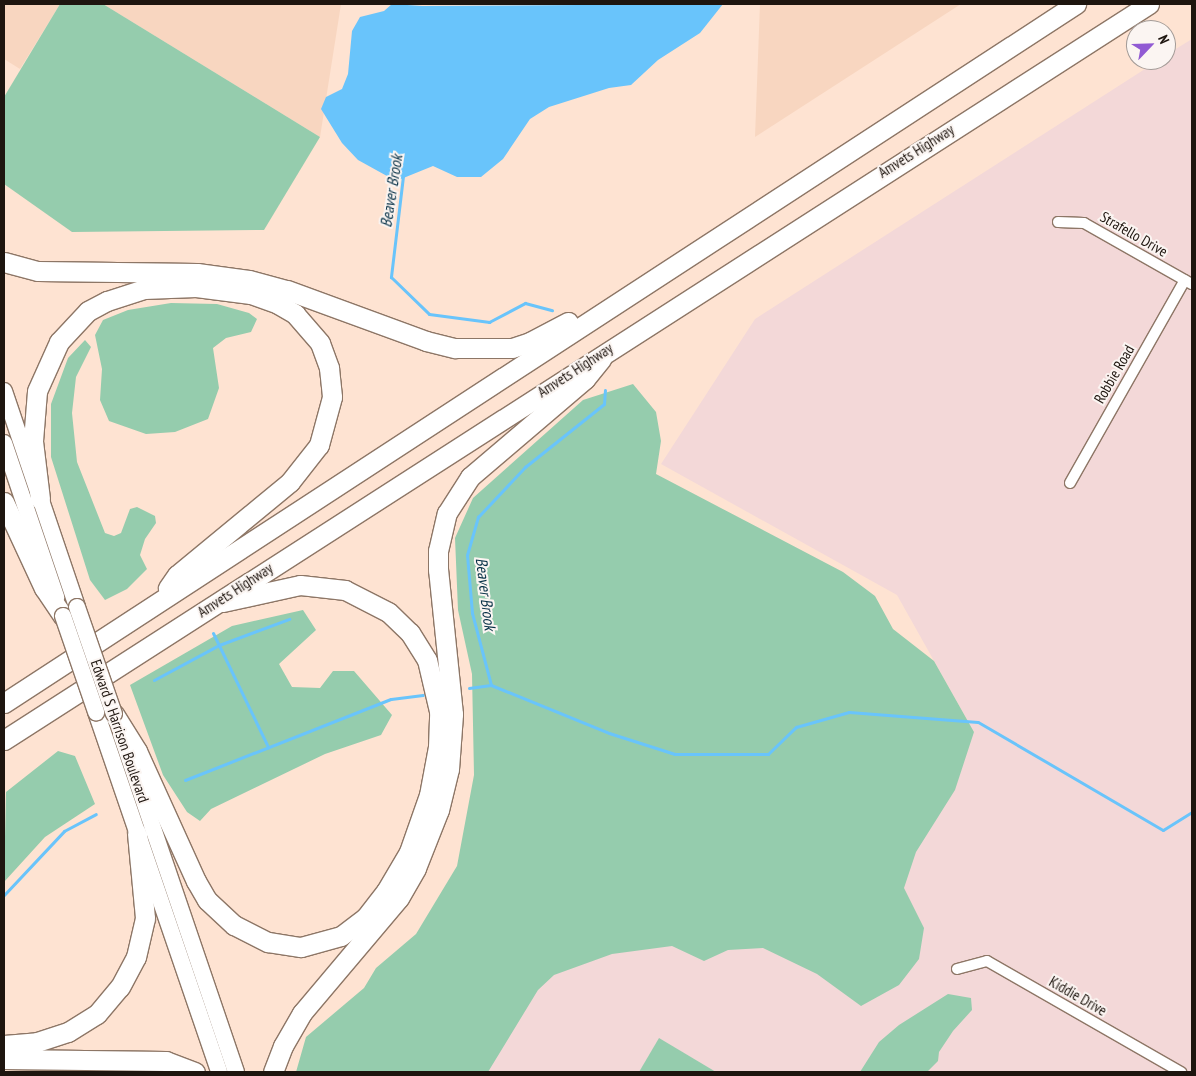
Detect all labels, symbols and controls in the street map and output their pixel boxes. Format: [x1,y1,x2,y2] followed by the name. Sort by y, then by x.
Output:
[1126,20,1176,70] north arrow
[1154,32,1174,46] text: N
[875,121,957,181] street label: Amvets Highway
[376,153,406,229] water label: Beaver Brook
[1097,208,1171,260] street label: Strafello Drive
[534,339,616,401] street label: Amvets Highway
[1090,342,1138,406] street label: Robbie Road
[472,557,500,631] water label: Beaver Brook
[194,559,276,621] street label: Amvets Highway
[87,657,153,805] street label: Edward S Harrison Boulevard
[1046,972,1110,1020] street label: Kiddie Drive

